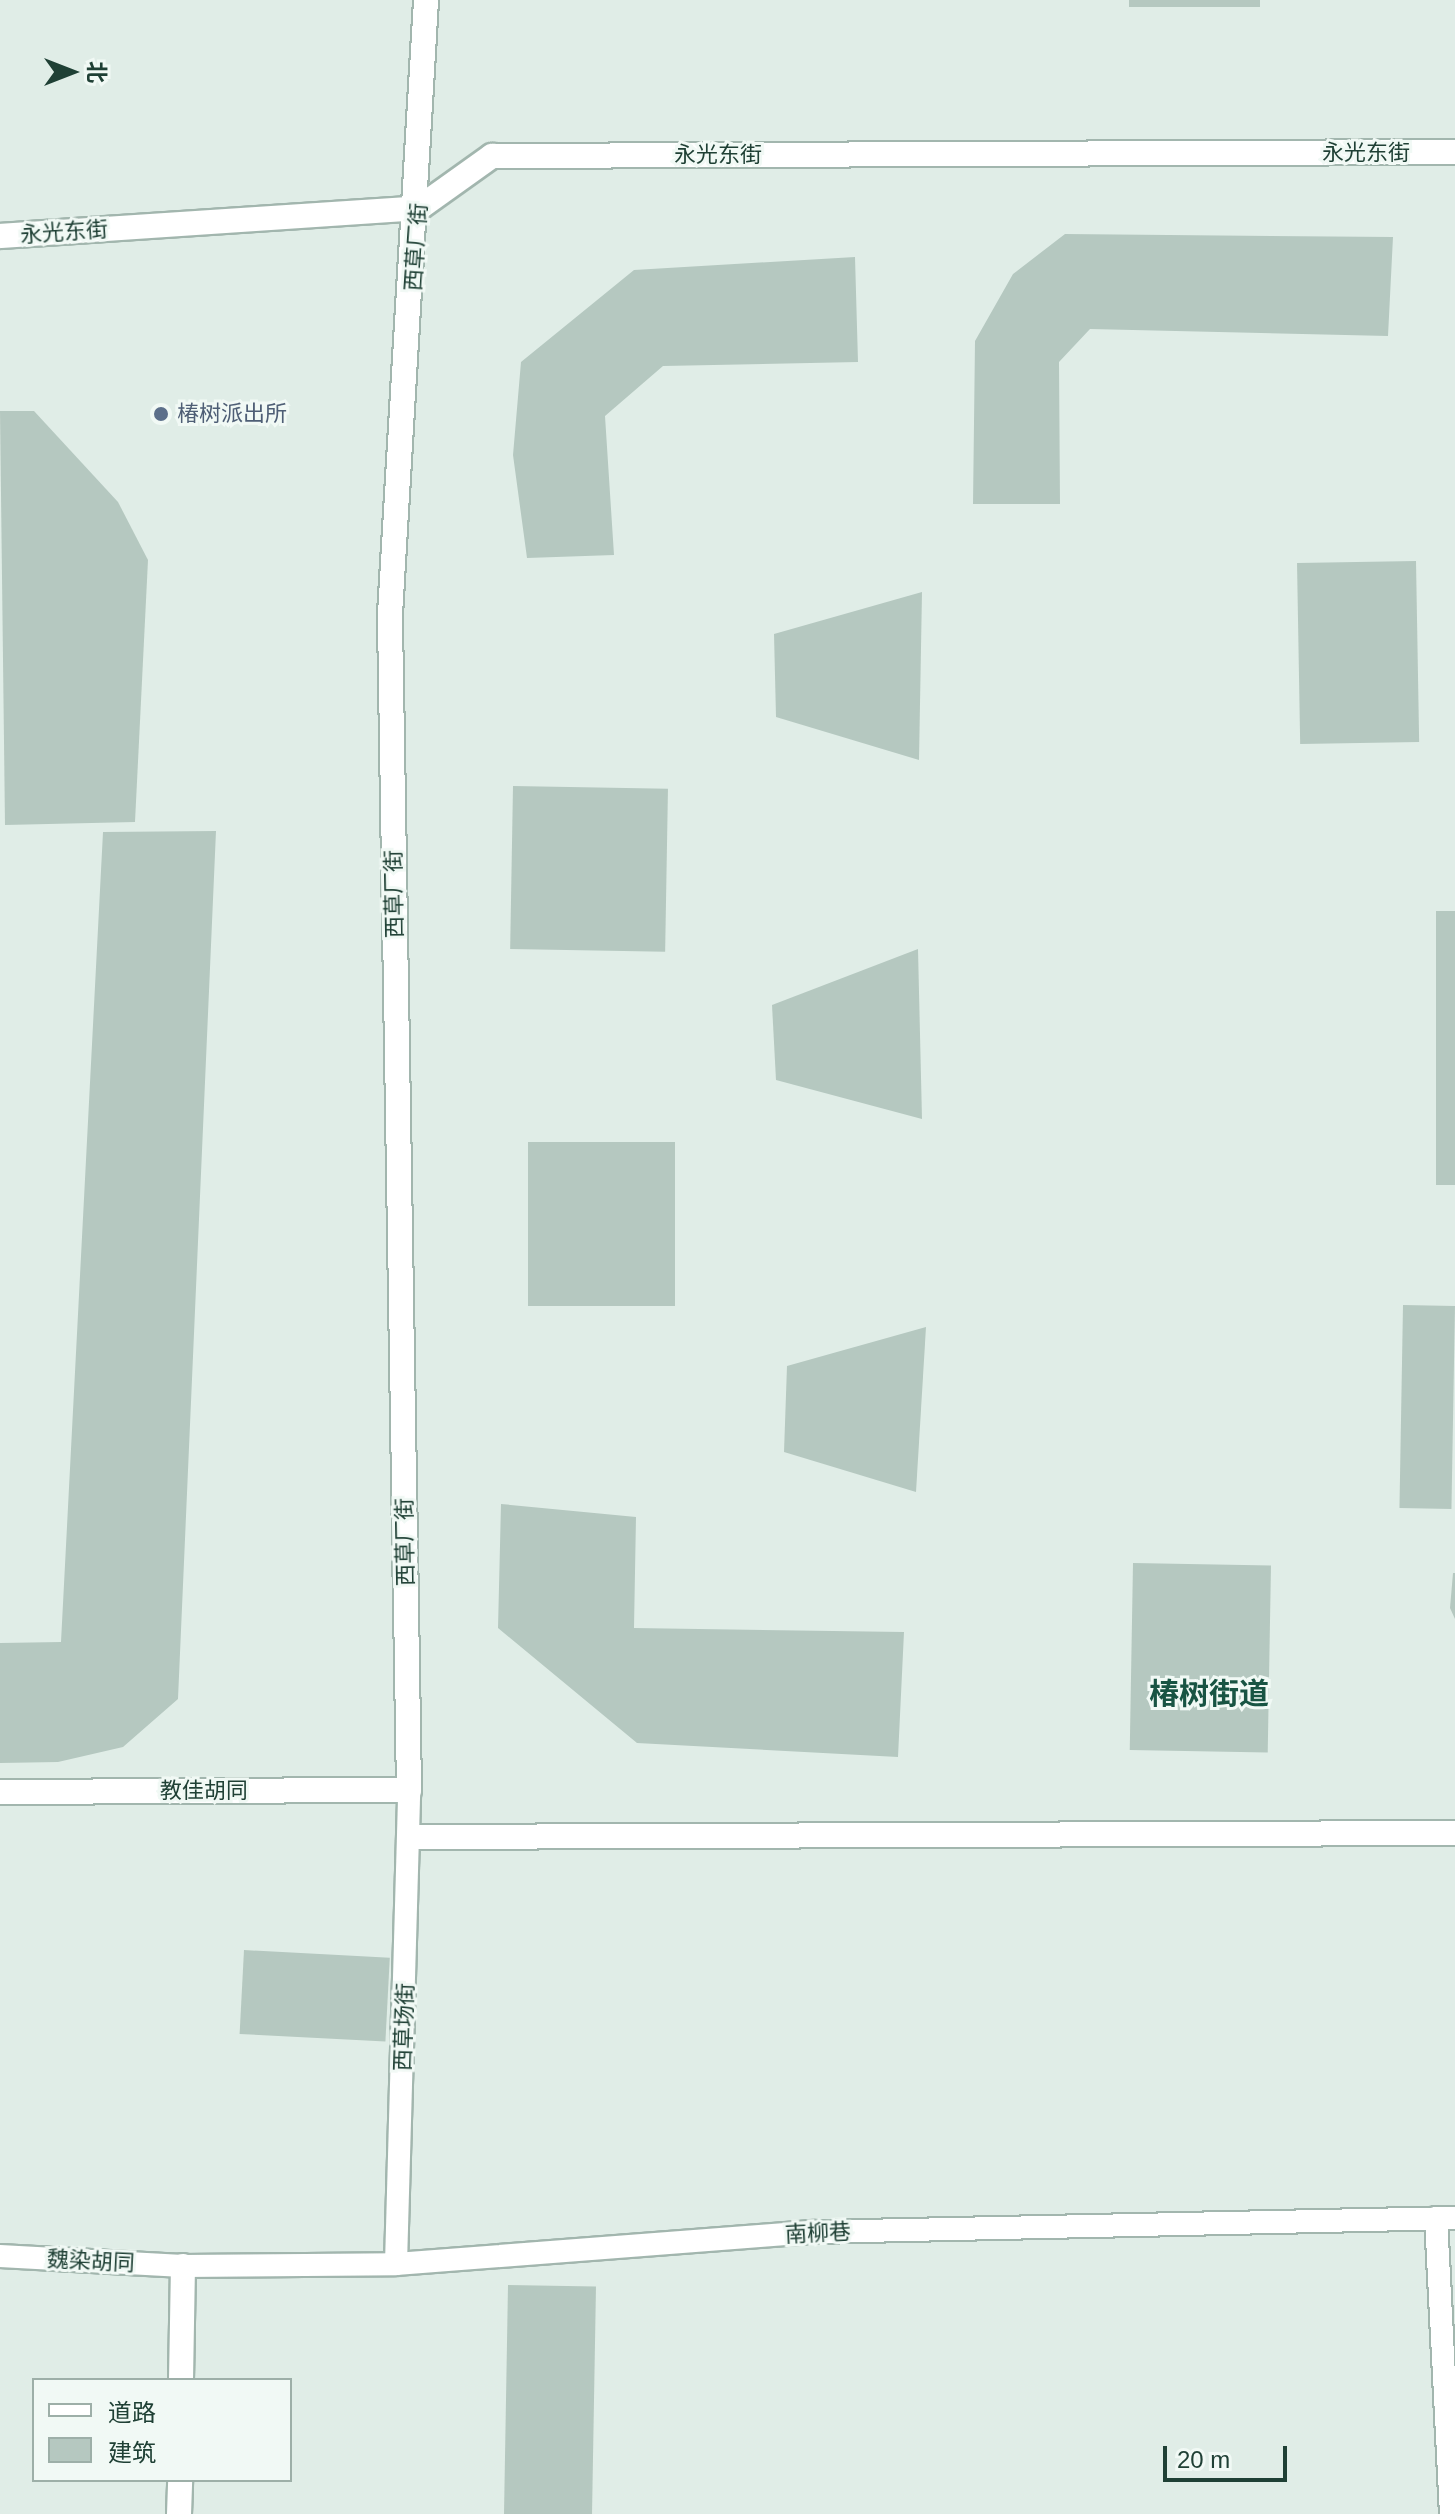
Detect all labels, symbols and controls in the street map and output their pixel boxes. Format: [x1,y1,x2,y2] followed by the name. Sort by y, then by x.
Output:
[32,32,112,112] north arrow
[84,61,109,83] text: 北
[1322,140,1410,166] street label: 永光东街
[674,142,762,168] street label: 永光东街
[400,202,432,292] street label: 西草厂街
[19,216,109,248] street label: 永光东街
[177,401,287,427] place label: 椿树派出所
[152,405,170,423] marker: 椿树派出所
[380,850,408,938] street label: 西草厂街
[391,1498,419,1586] street label: 西草厂街
[1149,1676,1269,1712] district label: 椿树街道
[160,1778,248,1804] street label: 教佳胡同
[389,1983,419,2071] street label: 西草场街
[784,2218,852,2248] street label: 南柳巷
[46,2246,136,2276] street label: 魏染胡同
[32,2378,292,2482] legend
[108,2399,156,2426] text: 道路
[1167,2430,1291,2480] scale bar
[108,2439,156,2466] text: 建筑
[1177,2446,1230,2473] text: 20 m

